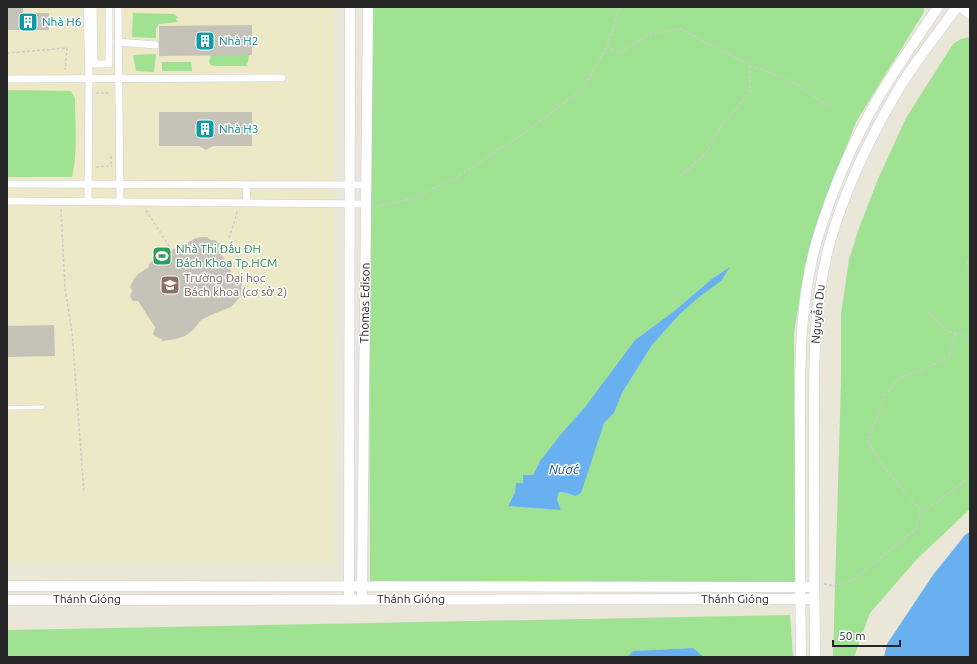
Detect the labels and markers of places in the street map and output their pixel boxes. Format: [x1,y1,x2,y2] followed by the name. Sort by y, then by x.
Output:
[17,11,39,33] building icon: Nhà H6
[42,15,82,28] place label: Nhà H6
[194,30,216,52] building icon: Nhà H2
[219,34,258,47] place label: Nhà H2
[194,118,216,140] building icon: Nhà H3
[219,122,258,135] place label: Nhà H3
[176,241,277,269] place label: Nhà Thi Đấu ĐH Bách Khoa Tp.HCM
[151,245,173,267] sports icon: Nhà Thi Đấu ĐH Bách Khoa Tp.HCM
[184,271,287,299] place label: Trường Đại học Bách khoa (cơ sở 2)
[159,274,181,296] school or university icon: Trường Đại học Bách khoa (cơ sở 2)

